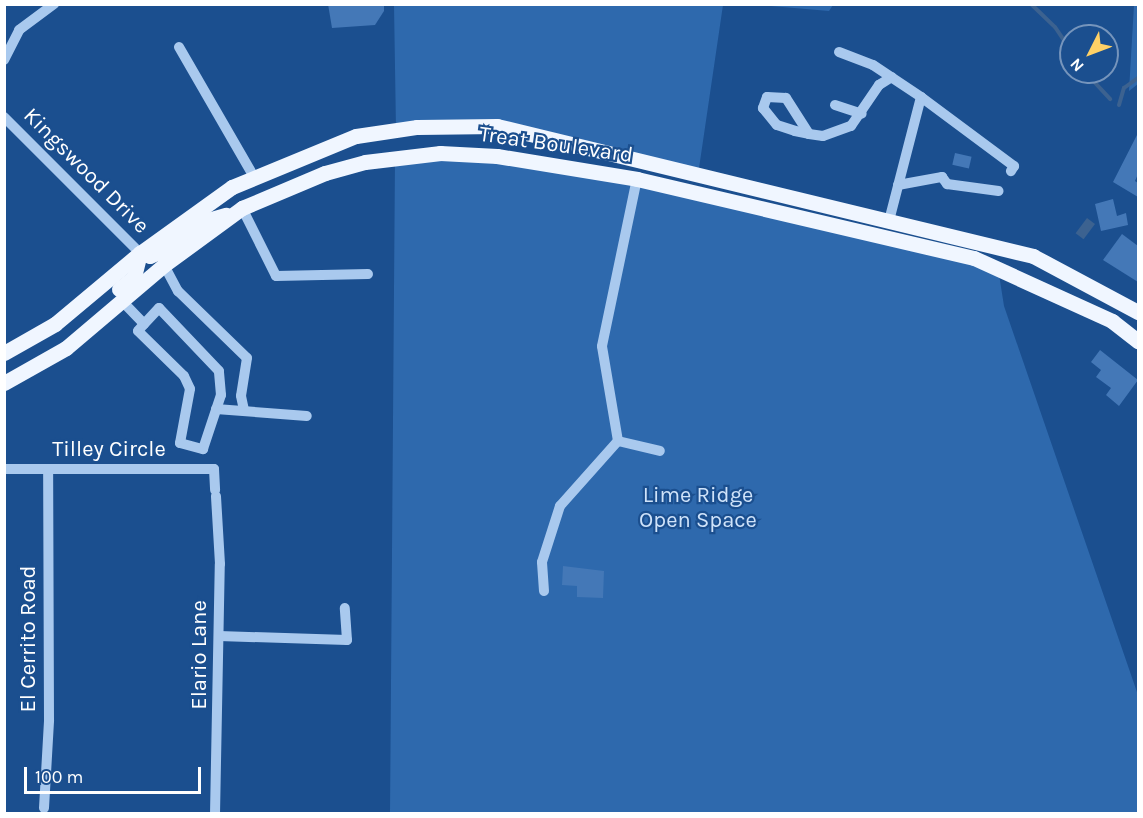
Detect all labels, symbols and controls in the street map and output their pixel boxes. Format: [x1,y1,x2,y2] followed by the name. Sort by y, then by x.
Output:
[1059,24,1119,84] north arrow
[1066,54,1088,76] text: N
[18,103,154,239] street label: Kingswood Drive
[477,121,635,169] street label: Treat Boulevard
[52,437,166,463] street label: Tilley Circle
[639,482,757,534] park label: Lime Ridge Open Space
[16,565,42,713] street label: El Cerrito Road
[187,600,213,710] street label: Elario Lane
[27,755,204,793] scale bar
[35,766,83,788] text: 100 m

